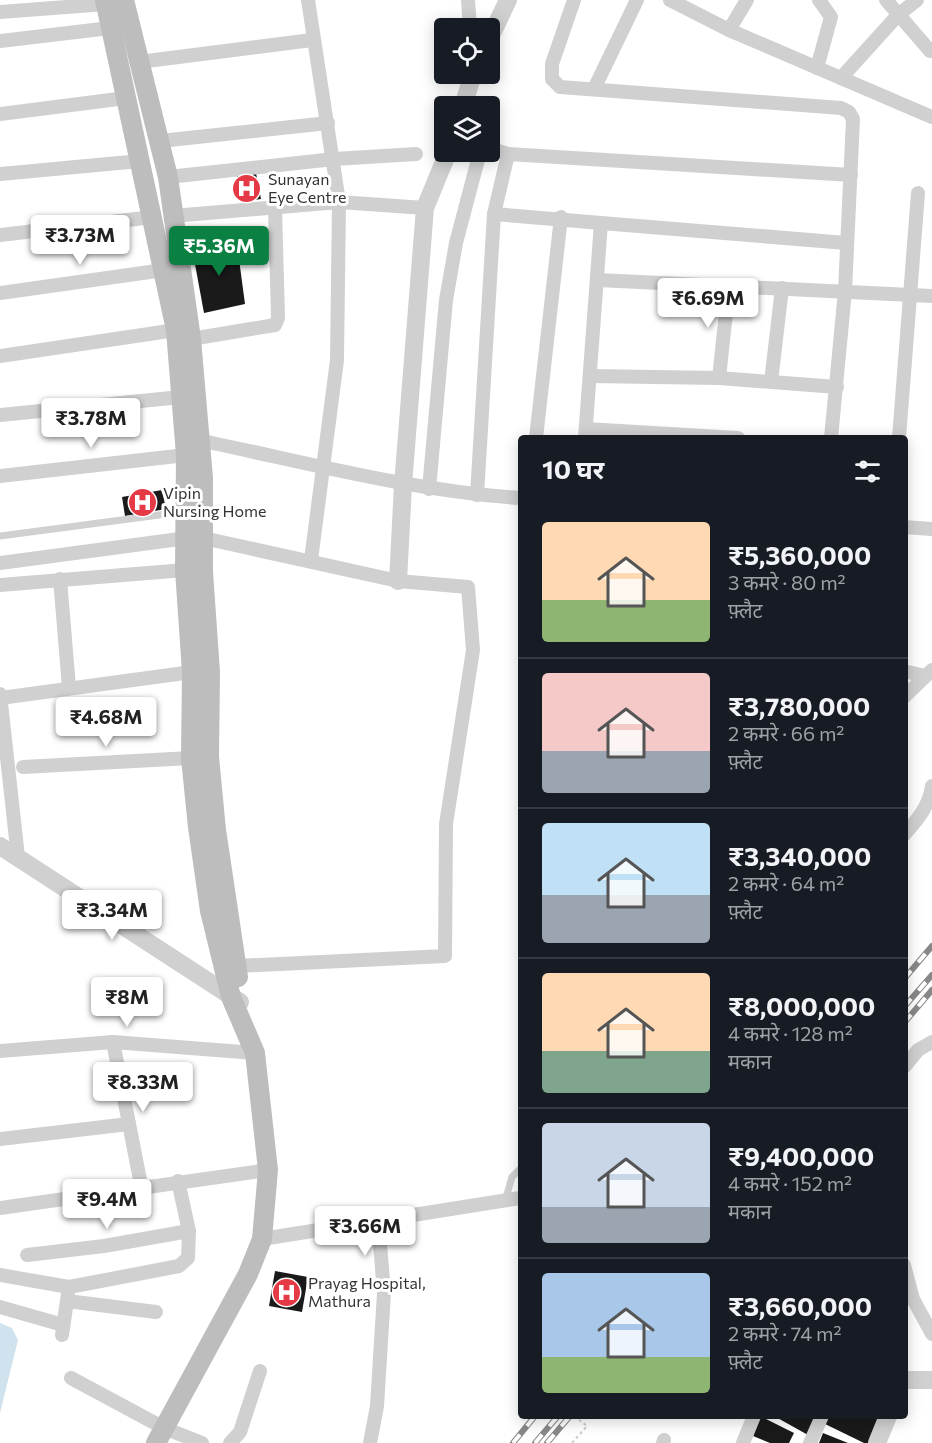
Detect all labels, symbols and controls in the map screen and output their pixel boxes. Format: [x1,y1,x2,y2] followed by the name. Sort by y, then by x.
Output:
[434,18,500,162] map controls
[434,18,500,84] button: locate
[434,96,500,162] button: layers
[268,169,346,206] place label: Sunayan Eye Centre
[231,172,263,204] hospital icon: Sunayan Eye Centre
[31,215,129,266] pin: ₹3.73M
[45,222,115,246] text: ₹3.73M
[170,226,268,277] pin: ₹5.36M
[183,233,255,257] text: ₹5.36M
[659,278,757,329] pin: ₹6.69M
[671,285,745,309] text: ₹6.69M
[42,398,140,449] pin: ₹3.78M
[55,405,127,429] text: ₹3.78M
[542,453,604,484] text: 10 घर
[851,455,884,488] icon: filters
[163,483,266,520] place label: Vipin Nursing Home
[126,486,158,518] hospital icon: Vipin Nursing Home
[728,539,871,570] text: ₹5,360,000
[590,546,662,618] icon: home
[728,570,846,594] text: 3 कमरे · 80 m²
[728,598,763,622] text: फ़्लैट
[728,690,870,721] text: ₹3,780,000
[57,697,155,748] pin: ₹4.68M
[590,697,662,769] icon: home
[70,704,142,728] text: ₹4.68M
[728,721,844,745] text: 2 कमरे · 66 m²
[728,749,763,773] text: फ़्लैट
[728,840,871,871] text: ₹3,340,000
[590,847,662,919] icon: home
[728,871,844,895] text: 2 कमरे · 64 m²
[63,890,161,941] pin: ₹3.34M
[76,897,148,921] text: ₹3.34M
[728,899,763,923] text: फ़्लैट
[98,977,156,1028] pin: ₹8M
[105,984,149,1008] text: ₹8M
[728,990,875,1021] text: ₹8,000,000
[590,997,662,1069] icon: home
[728,1021,853,1045] text: 4 कमरे · 128 m²
[728,1049,772,1073] text: मकान
[94,1062,192,1113] pin: ₹8.33M
[107,1069,179,1093] text: ₹8.33M
[728,1140,874,1171] text: ₹9,400,000
[590,1147,662,1219] icon: home
[728,1171,852,1195] text: 4 कमरे · 152 m²
[65,1179,149,1230] pin: ₹9.4M
[76,1186,138,1210] text: ₹9.4M
[728,1199,772,1223] text: मकान
[316,1206,414,1257] pin: ₹3.66M
[329,1213,401,1237] text: ₹3.66M
[308,1273,426,1310] place label: Prayag Hospital, Mathura
[271,1276,303,1308] hospital icon: Prayag Hospital, Mathura
[728,1290,872,1321] text: ₹3,660,000
[590,1297,662,1369] icon: home
[728,1321,841,1345] text: 2 कमरे · 74 m²
[728,1349,763,1373] text: फ़्लैट

